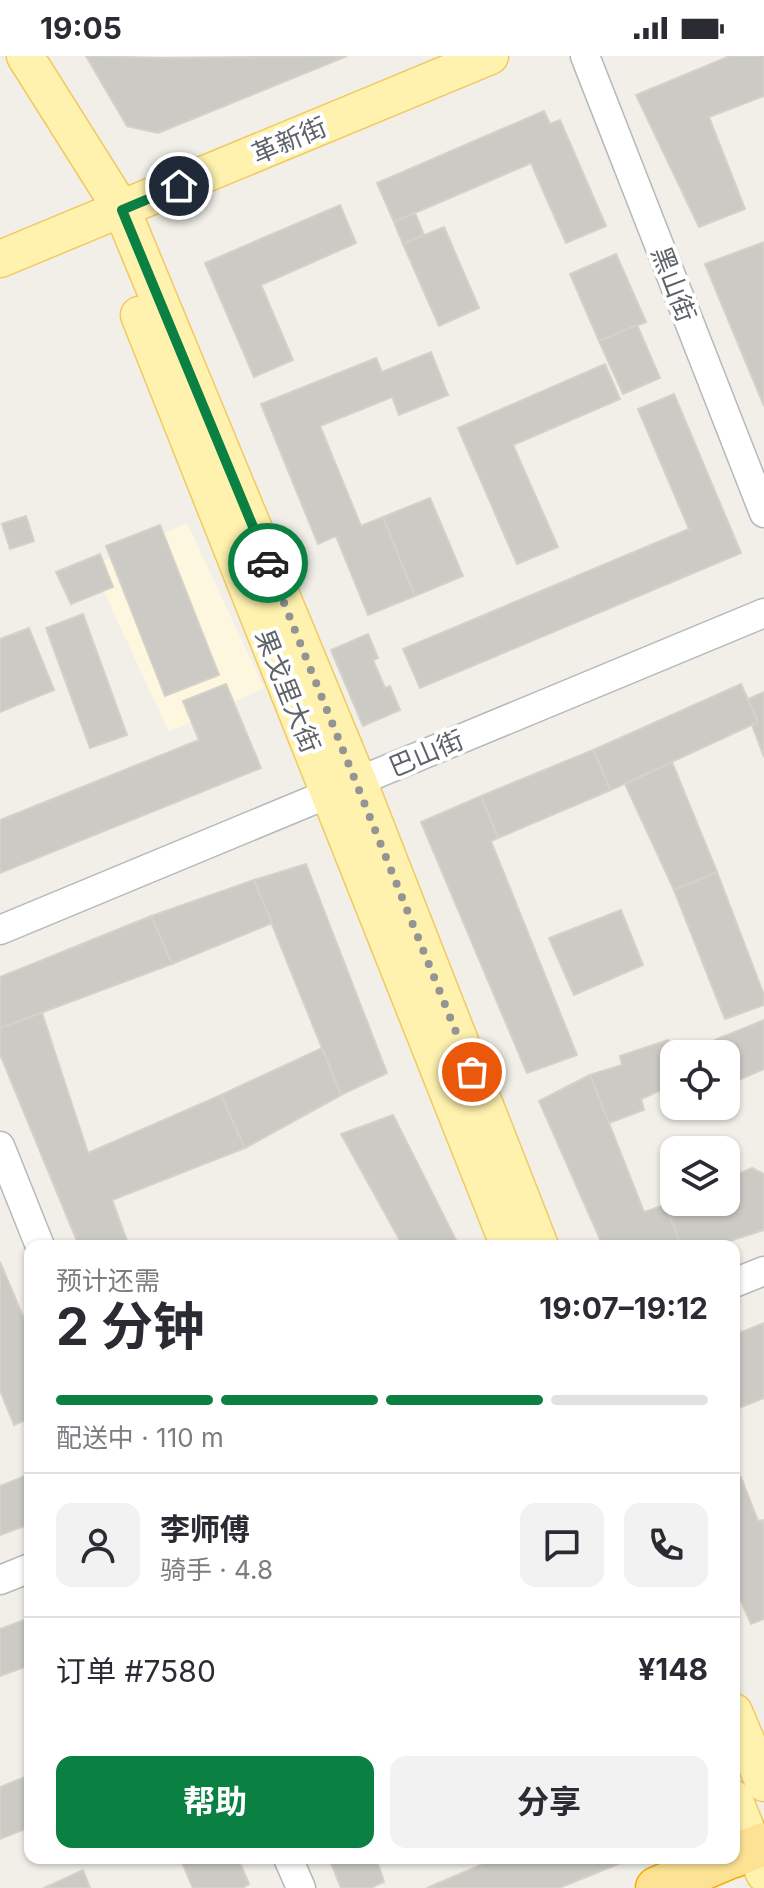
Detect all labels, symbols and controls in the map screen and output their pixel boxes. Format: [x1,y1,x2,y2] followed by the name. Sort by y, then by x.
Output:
[40,10,122,46] text: 19:05
[247,110,331,170] street label: 革新街
[145,152,213,220] pin
[157,164,201,208] icon: home
[646,242,702,326] street label: 黑山街
[228,523,308,603] courier
[246,541,290,585] icon: car
[249,625,327,757] street label: 果戈里大街
[384,723,468,783] street label: 巴山街
[438,1038,506,1106] pin
[660,1040,740,1216] map controls
[660,1040,740,1120] button: locate
[450,1050,494,1094] icon: bag
[660,1136,740,1216] button: layers
[56,1265,160,1296] text: 预计还需
[539,1290,708,1326] text: 19:07–19:12
[56,1295,205,1358] text: 2 分钟
[56,1422,224,1453] text: 配送中 · 110 m
[56,1503,140,1587] button: person
[520,1503,604,1587] button: chat
[624,1503,708,1587] button: phone
[160,1511,250,1547] text: 李师傅
[160,1554,273,1585] text: 骑手 · 4.8
[638,1651,708,1687] text: ¥148
[56,1653,216,1689] text: 订单 #7580
[56,1756,374,1848] button: 帮助
[390,1756,708,1848] button: 分享

